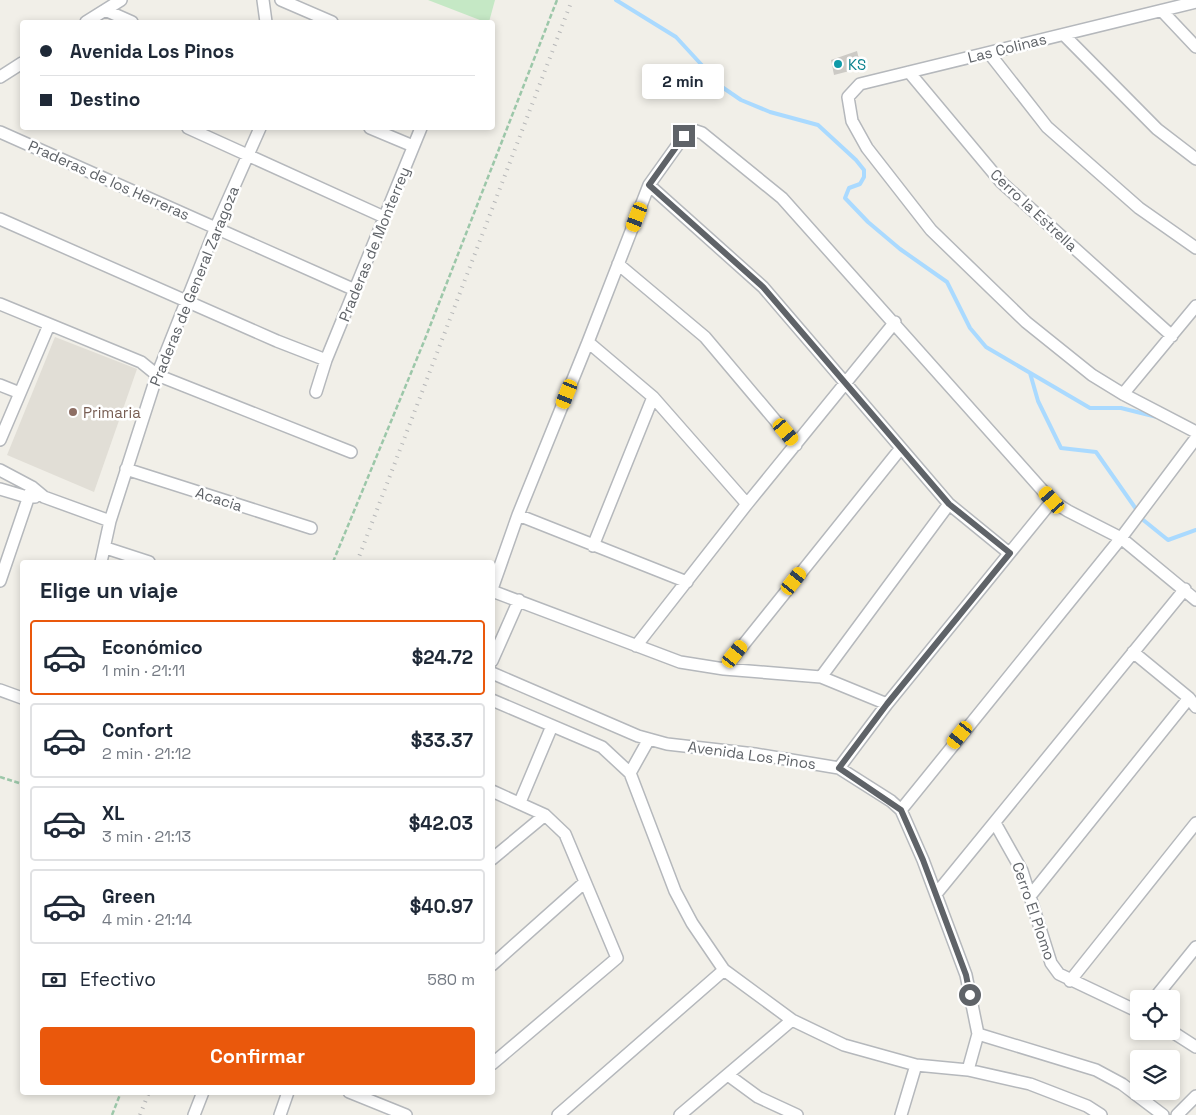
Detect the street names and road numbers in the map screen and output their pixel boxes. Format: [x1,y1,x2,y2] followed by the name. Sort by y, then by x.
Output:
[966,29,1048,67] street label: Las Colinas
[25,136,193,224] street label: Praderas de los Herreras
[334,164,414,324] street label: Praderas de Monterrey
[987,165,1082,255] street label: Cerro la Estrella
[145,183,243,389] street label: Praderas de General Zaragoza
[193,483,245,516] street label: Acacia
[687,737,817,773] street label: Avenida Los Pinos
[1008,859,1060,963] street label: Cerro El Plomo

